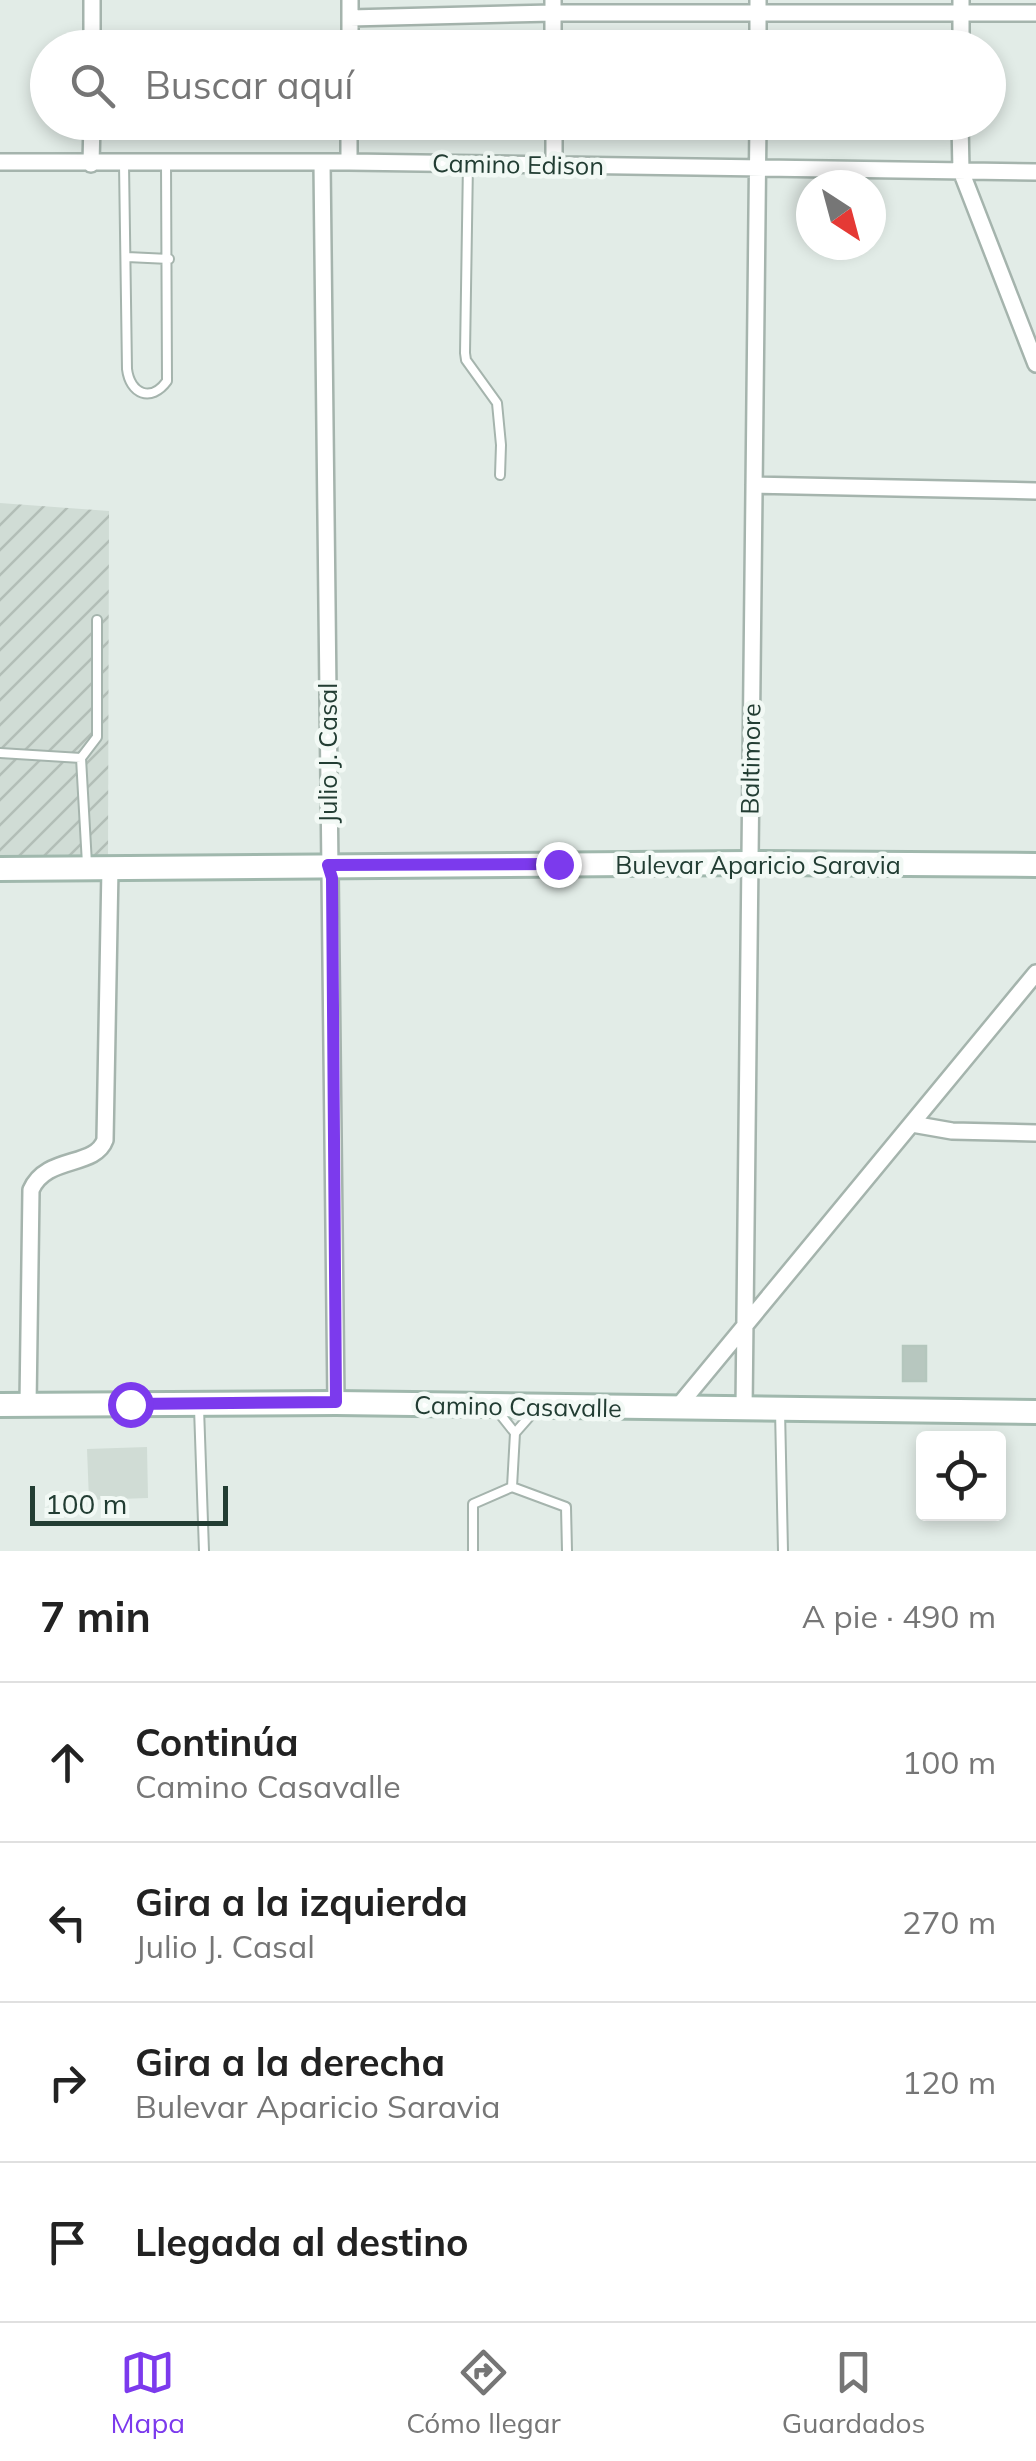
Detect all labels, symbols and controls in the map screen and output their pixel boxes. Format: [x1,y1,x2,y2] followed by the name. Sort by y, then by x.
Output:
[30,30,1006,140] search box
[65,58,120,113] icon: search
[145,61,353,109] text: Buscar aquí
[432,147,604,181] street label: Camino Edison
[796,170,886,260] north arrow
[312,683,343,823] street label: Julio J. Casal
[734,703,766,815] street label: Baltimore
[536,842,582,888] route end
[615,849,901,880] street label: Bulevar Aparicio Saravia
[108,1382,154,1428] route start
[414,1389,622,1423] street label: Camino Casavalle
[916,1431,1006,1521] map controls
[916,1431,1006,1521] button: locate
[30,1481,228,1526] scale bar
[45,1486,127,1521] text: 100 m
[40,1590,151,1643] text: 7 min
[802,1596,996,1636] text: A pie · 490 m
[135,1718,299,1766] text: Continúa
[40,1735,95,1790] icon: ahead
[902,1742,996,1782] text: 100 m
[135,1766,401,1806] text: Camino Casavalle
[135,1878,468,1926] text: Gira a la izquierda
[40,1895,95,1950] icon: left
[902,1902,996,1942] text: 270 m
[135,1926,315,1966] text: Julio J. Casal
[135,2038,445,2086] text: Gira a la derecha
[40,2055,95,2110] icon: right
[902,2062,996,2102] text: 120 m
[135,2086,501,2126] text: Bulevar Aparicio Saravia
[40,2215,95,2270] icon: arrive
[135,2218,469,2266] text: Llegada al destino
[111,2345,185,2440] tab: Mapa
[406,2345,561,2440] tab: Cómo llegar
[782,2345,925,2440] tab: Guardados

